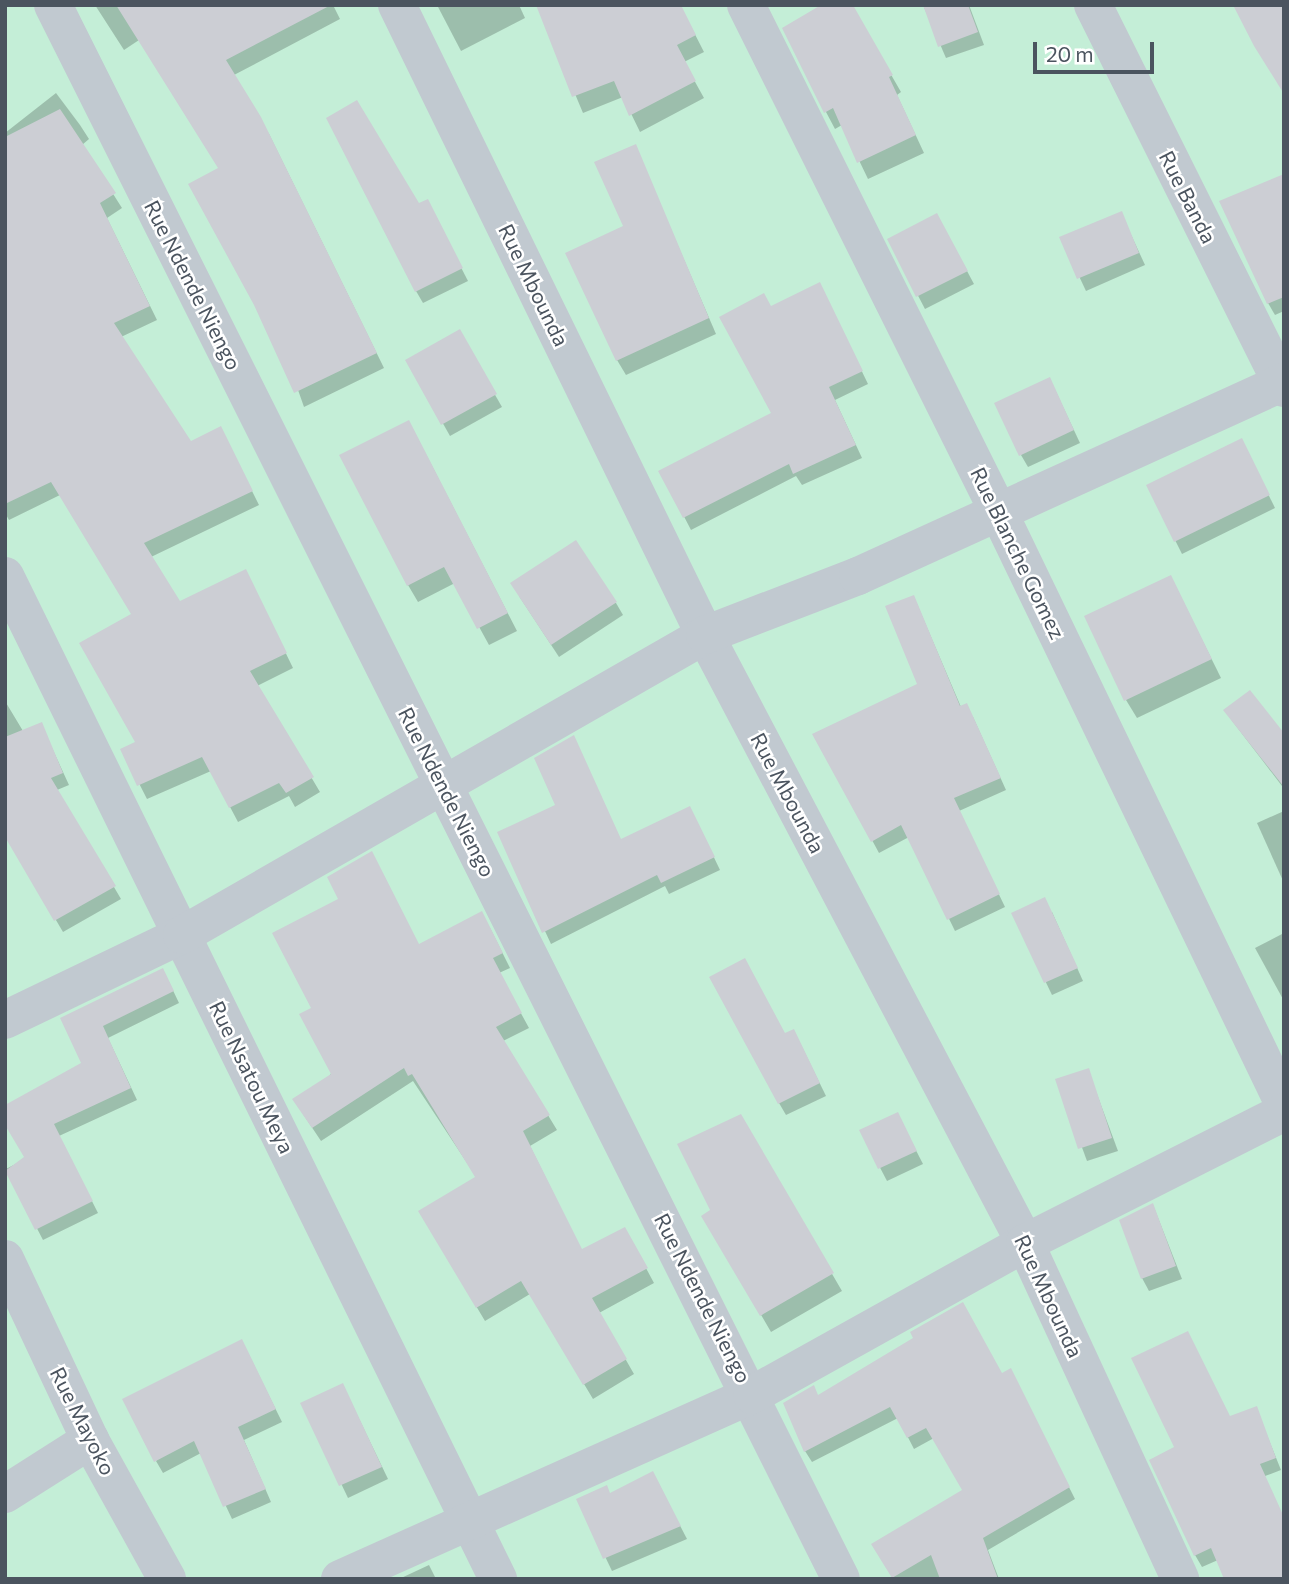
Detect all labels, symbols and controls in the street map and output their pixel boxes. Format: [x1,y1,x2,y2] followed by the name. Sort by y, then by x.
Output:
[1037,28,1158,72] scale bar
[1046,41,1094,66] text: 20 m
[1154,147,1222,247] street label: Rue Banda
[139,196,247,374] street label: Rue Ndende Niengo
[494,220,574,350] street label: Rue Mbounda
[965,463,1071,643] street label: Rue Blanche Gomez
[393,703,501,881] street label: Rue Ndende Niengo
[746,728,830,858] street label: Rue Mbounda
[204,997,300,1157] street label: Rue Nsatou Meya
[649,1209,757,1387] street label: Rue Ndende Niengo
[1010,1231,1088,1361] street label: Rue Mbounda
[45,1363,121,1479] street label: Rue Mayoko

